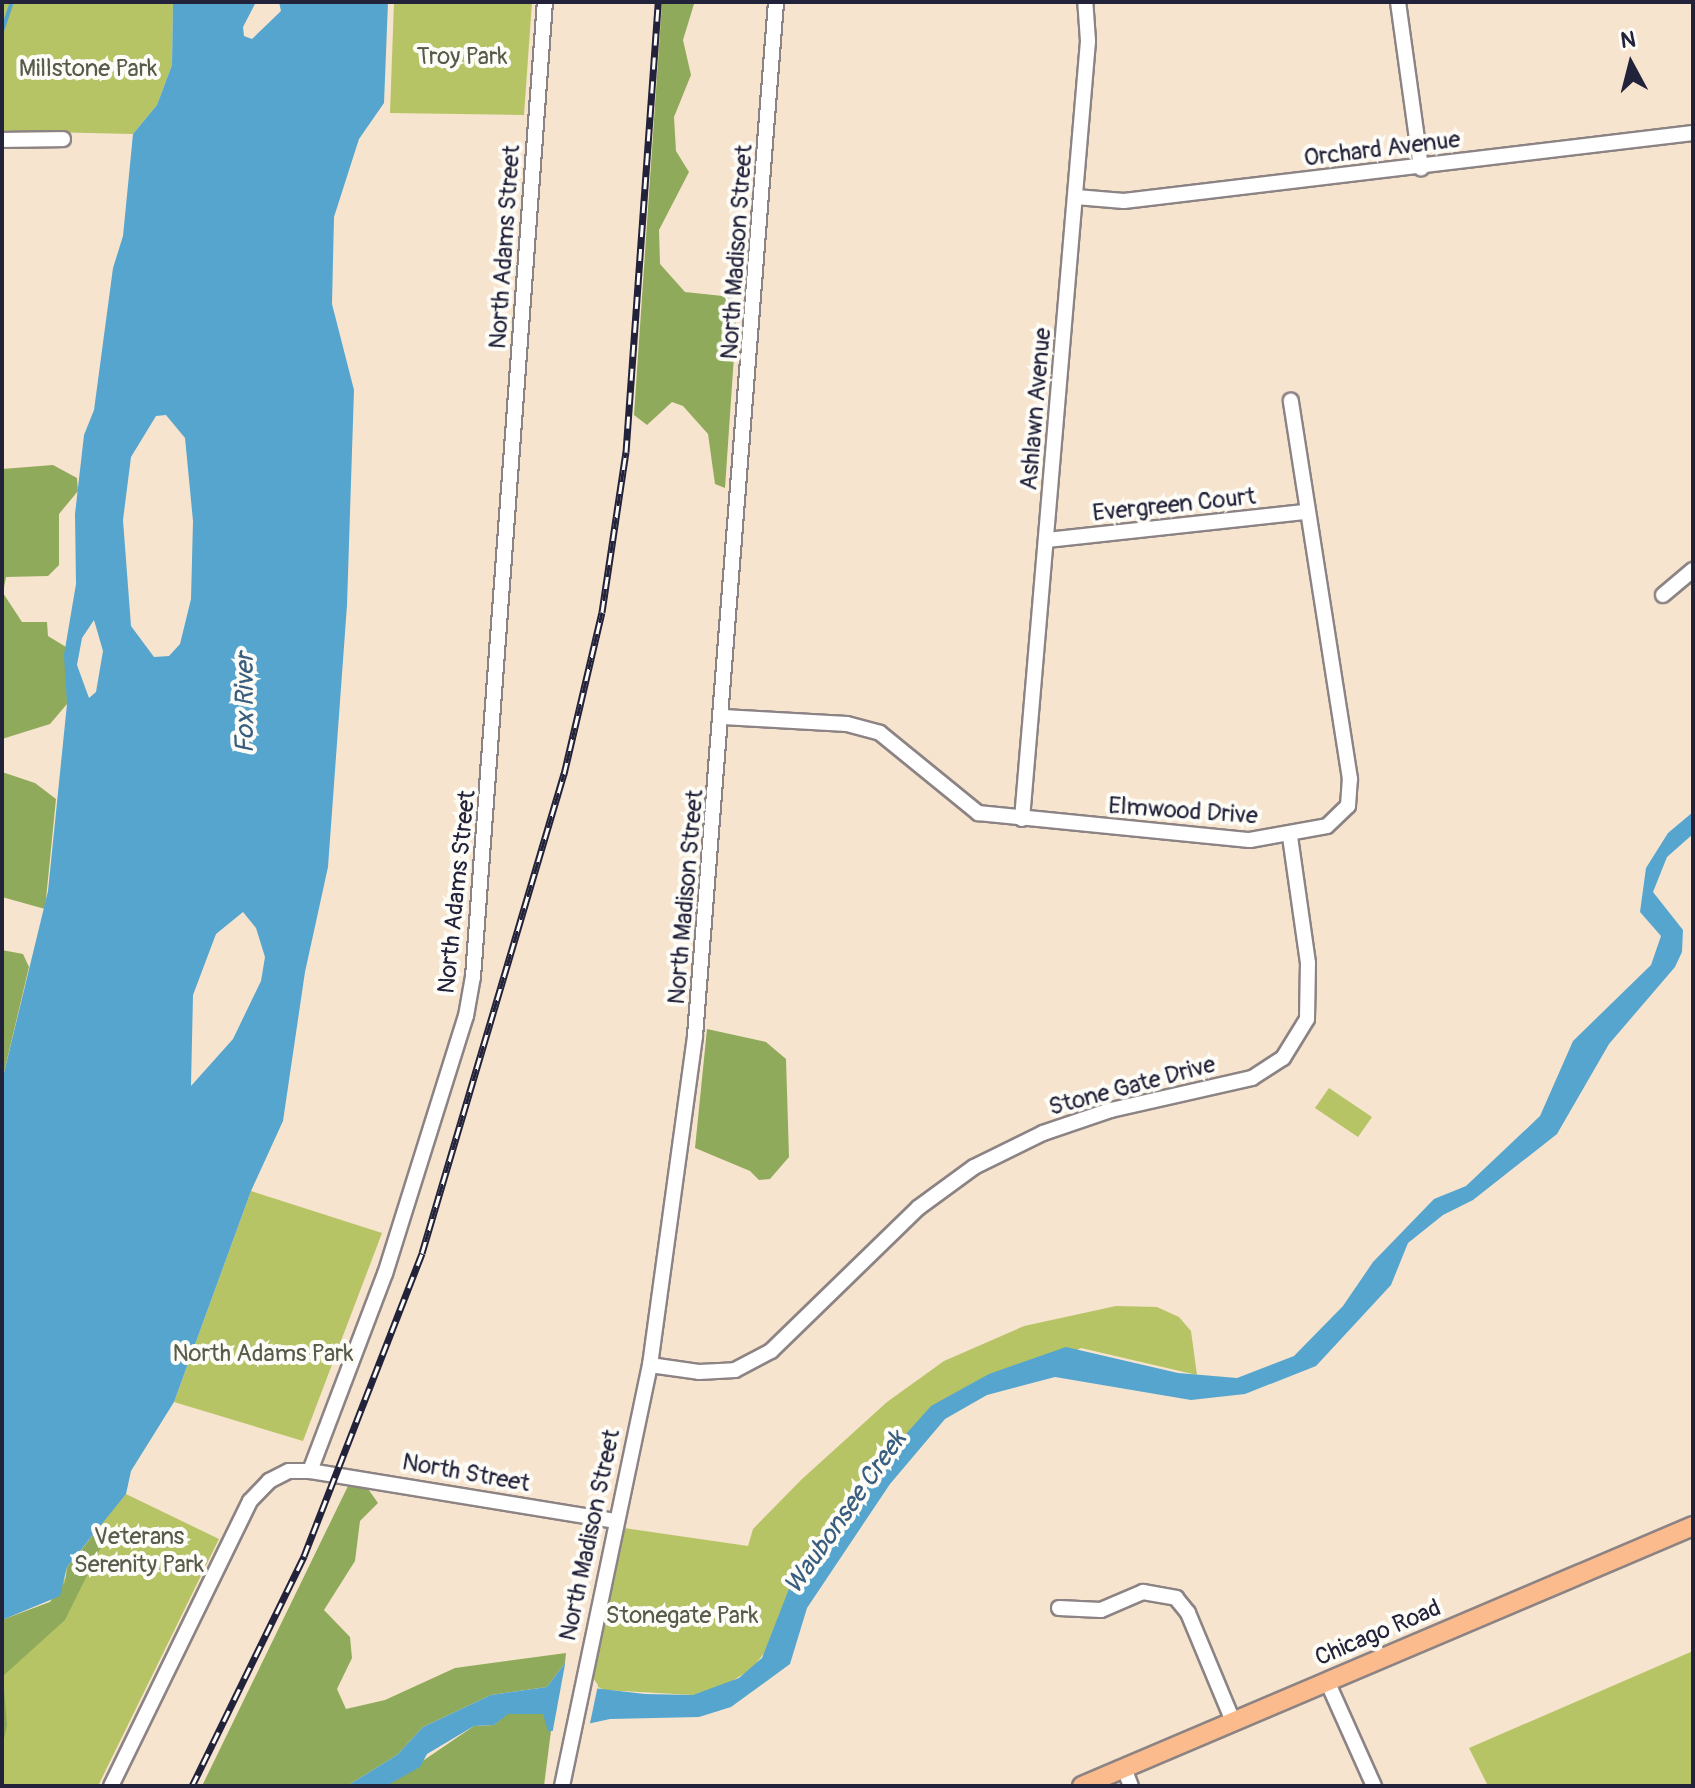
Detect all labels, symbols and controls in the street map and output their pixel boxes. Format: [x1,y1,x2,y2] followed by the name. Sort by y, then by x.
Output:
[1591,24,1671,104] north arrow
[1619,25,1637,55] text: N
[416,43,508,71] park label: Troy Park
[19,55,157,83] park label: Millstone Park
[1302,125,1462,173] street label: Orchard Avenue
[715,143,759,361] street label: North Madison Street
[484,144,526,350] street label: North Adams Street
[1015,326,1057,492] street label: Ashlawn Avenue
[1091,482,1257,528] street label: Evergreen Court
[230,653,262,753] water label: Fox River
[662,788,710,1006] street label: North Madison Street
[432,789,482,995] street label: North Adams Street
[1107,791,1259,831] street label: Elmwood Drive
[1046,1050,1218,1122] street label: Stone Gate Drive
[172,1340,354,1368] park label: North Adams Park
[778,1426,914,1600] water label: Waubonsee Creek
[554,1427,626,1643] street label: North Madison Street
[400,1448,532,1498] street label: North Street
[74,1523,204,1579] park label: Veterans Serenity Park
[1311,1594,1445,1672] street label: Chicago Road
[606,1602,758,1630] park label: Stonegate Park

